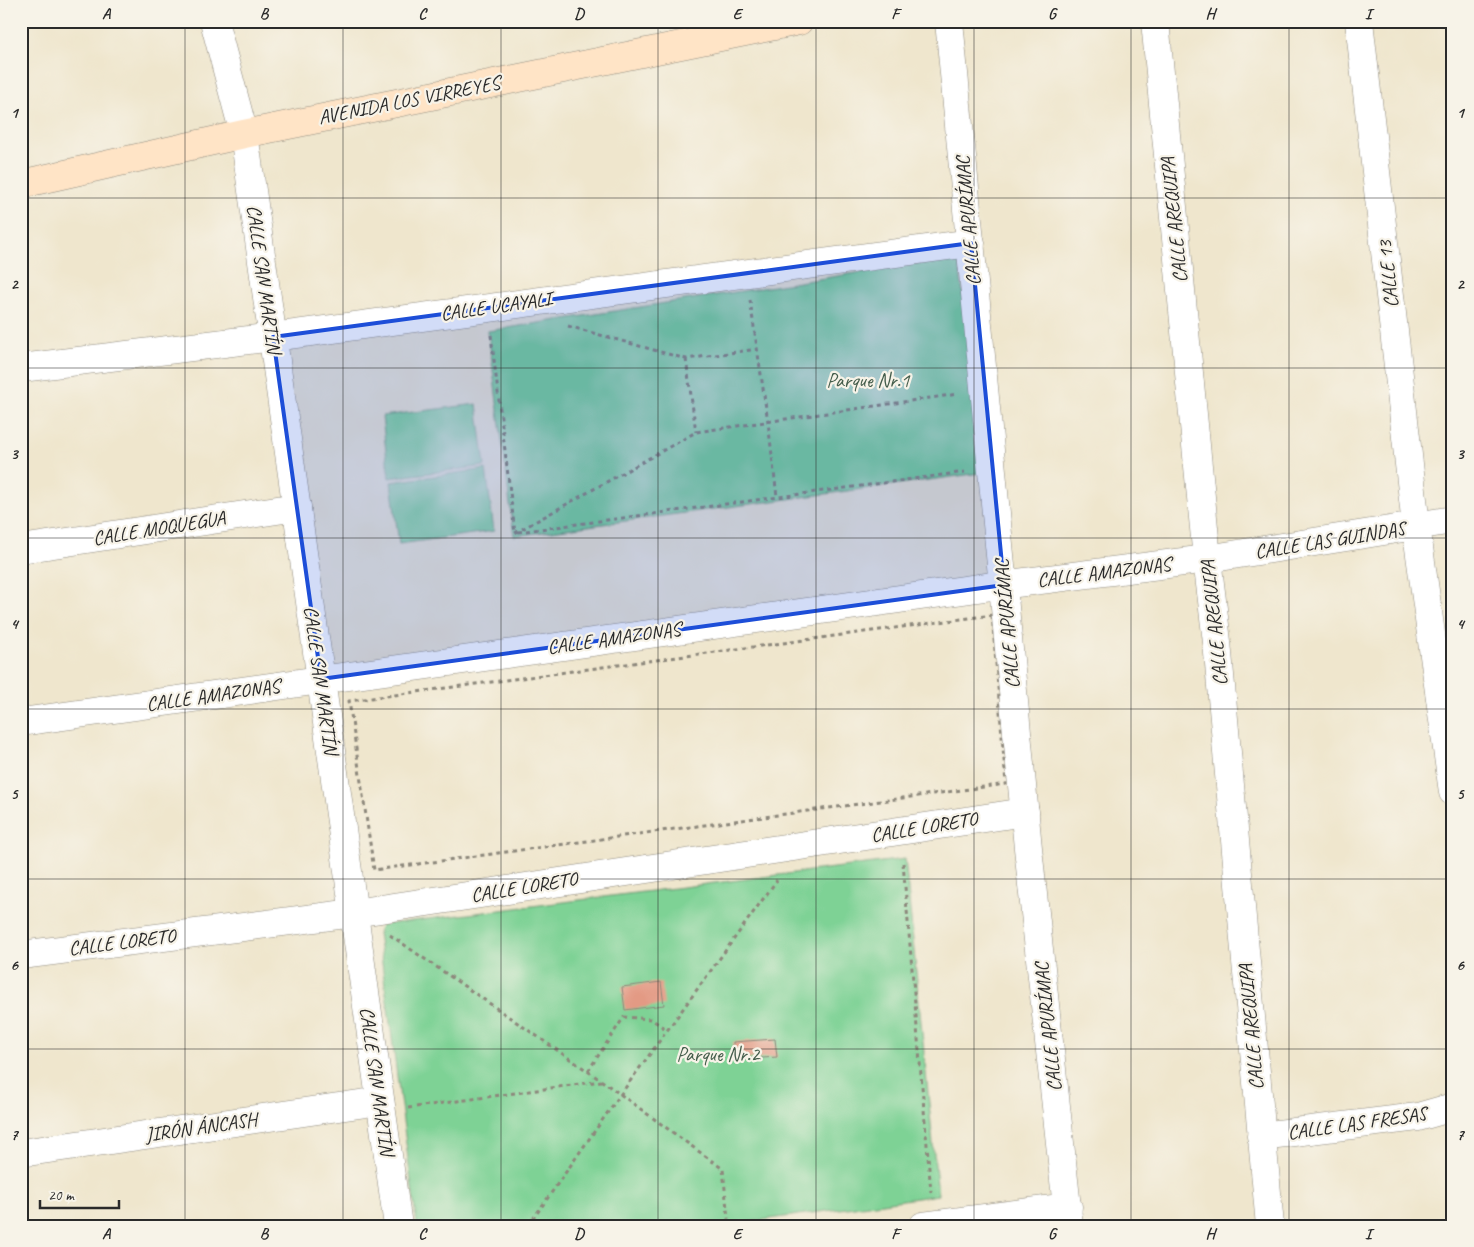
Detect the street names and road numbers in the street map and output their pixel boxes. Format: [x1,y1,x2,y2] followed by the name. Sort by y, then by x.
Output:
[316,69,506,130] street label: AVENIDA LOS VIRREYES
[950,153,986,287] street label: CALLE APURÍMAC
[1155,155,1193,284] street label: CALLE AREQUIPA
[241,203,287,358] street label: CALLE SAN MARTÍN
[1372,237,1404,309] street label: CALLE 13
[439,285,557,326] street label: CALLE UCAYALI
[91,505,228,551] street label: CALLE MOQUEGUA
[1253,515,1410,564] street label: CALLE LAS GUINDAS
[1036,551,1176,593] street label: CALLE AMAZONAS
[989,556,1025,690] street label: CALLE APURÍMAC
[1195,558,1233,687] street label: CALLE AREQUIPA
[298,604,344,759] street label: CALLE SAN MARTÍN
[546,616,687,660] street label: CALLE AMAZONAS
[145,673,286,717] street label: CALLE AMAZONAS
[869,806,981,848] street label: CALLE LORETO
[469,866,581,908] street label: CALLE LORETO
[67,923,179,961] street label: CALLE LORETO
[1029,959,1067,1093] street label: CALLE APURÍMAC
[1233,962,1269,1091] street label: CALLE AREQUIPA
[354,1005,400,1160] street label: CALLE SAN MARTÍN
[1286,1100,1431,1145] street label: CALLE LAS FRESAS
[143,1106,262,1147] street label: JIRÓN ÁNCASH

